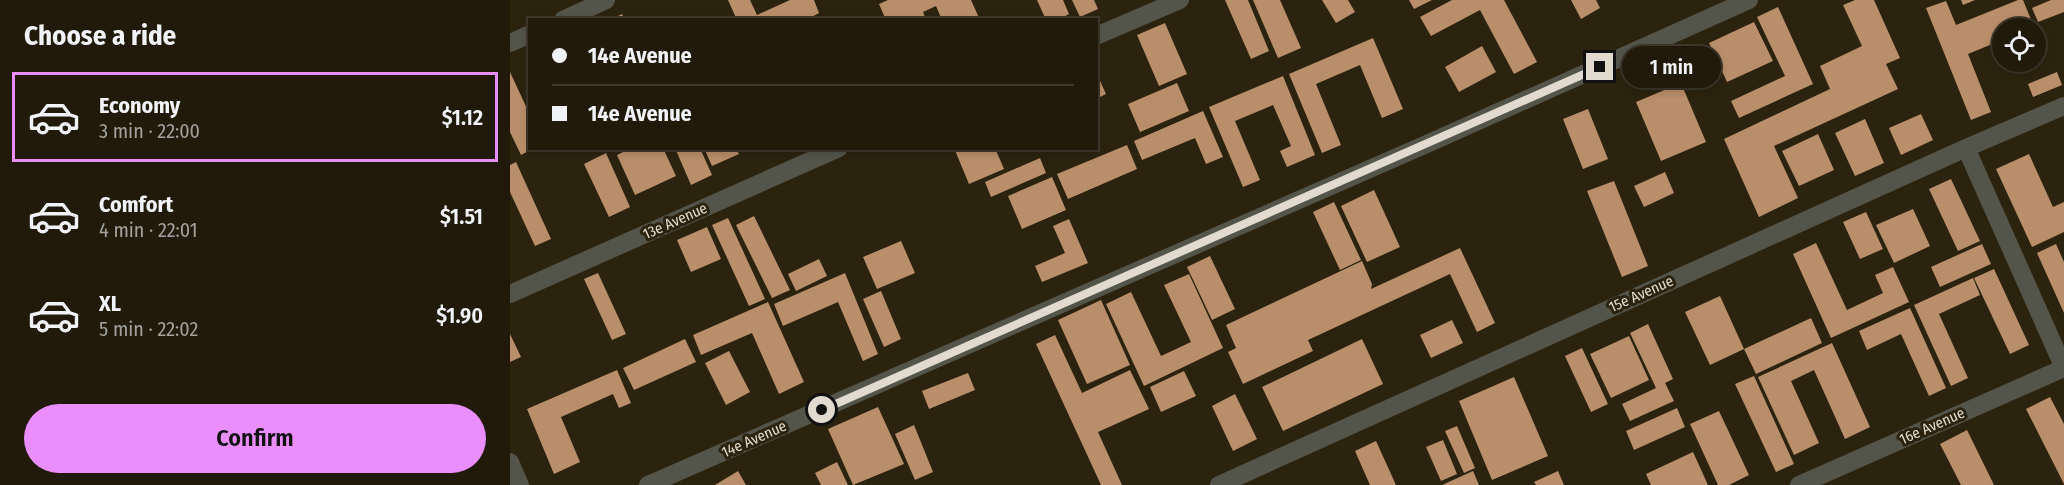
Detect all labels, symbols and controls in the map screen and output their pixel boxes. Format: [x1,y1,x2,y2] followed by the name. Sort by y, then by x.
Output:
[1992,18,2046,72] map controls
[1992,18,2046,72] button: locate
[24,20,176,52] text: Choose a ride
[588,42,692,69] text: 14e Avenue
[1621,46,1720,88] callout: 1 min
[1586,53,1613,80] route end
[1650,55,1693,79] text: 1 min
[27,90,81,144] icon: car
[99,92,180,119] text: Economy
[588,100,692,127] text: 14e Avenue
[442,104,483,131] text: $1.12
[99,119,200,143] text: 3 min · 22:00
[27,189,81,243] icon: car
[99,191,173,218] text: Comfort
[640,199,710,243] street label: 13e Avenue
[440,203,483,230] text: $1.51
[99,218,198,242] text: 4 min · 22:01
[1606,272,1676,316] street label: 15e Avenue
[27,288,81,342] icon: car
[99,290,121,317] text: XL
[436,302,483,329] text: $1.90
[99,317,198,341] text: 5 min · 22:02
[808,396,835,423] route start
[24,404,486,473] button: Confirm
[1897,404,1967,448] street label: 16e Avenue
[719,417,789,461] street label: 14e Avenue

